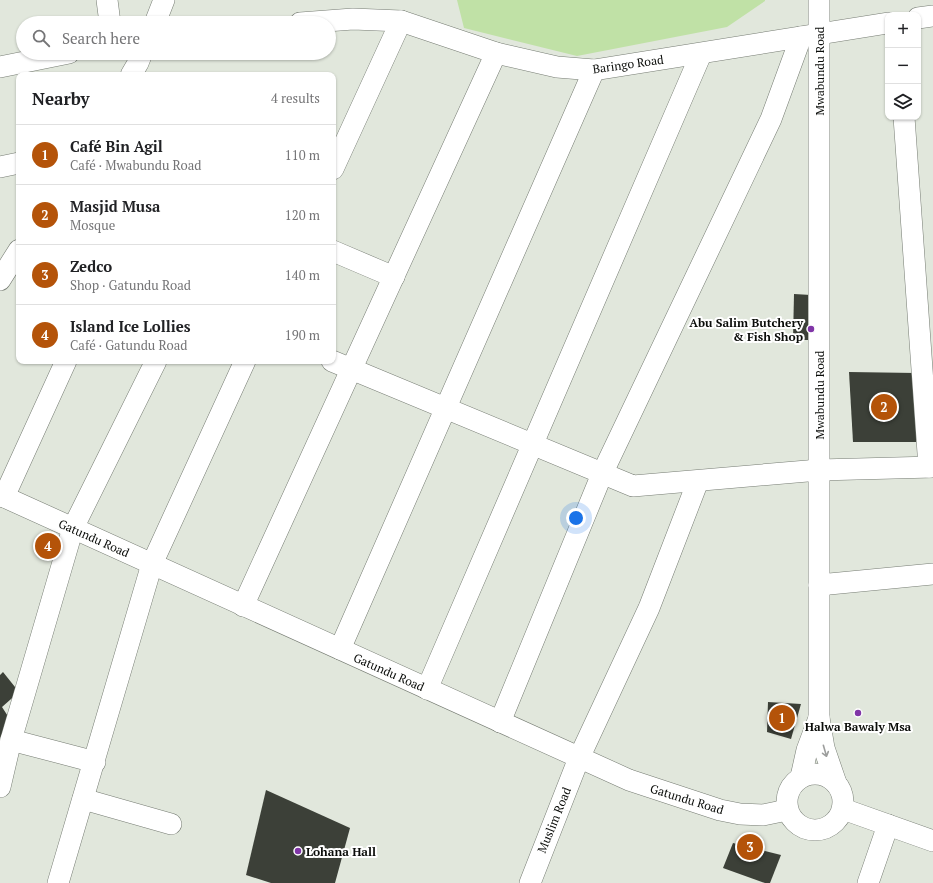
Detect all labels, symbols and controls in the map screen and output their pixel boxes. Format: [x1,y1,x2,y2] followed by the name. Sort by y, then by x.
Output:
[885,12,921,120] map controls
[885,12,921,48] button: +
[16,16,336,60] search box
[812,26,827,116] street label: Mwabundu Road
[30,27,52,49] icon: search
[62,28,140,48] text: Search here
[885,48,921,84] button: −
[592,52,665,76] street label: Baringo Road
[885,84,921,120] button: layers
[32,87,90,110] text: Nearby
[271,89,320,107] text: 4 results
[70,136,163,156] text: Café Bin Agil
[41,146,49,164] text: 1
[285,146,320,164] text: 110 m
[70,156,202,174] text: Café · Mwabundu Road
[70,196,160,216] text: Masjid Musa
[41,206,49,224] text: 2
[285,206,320,224] text: 120 m
[70,216,115,234] text: Mosque
[70,256,112,276] text: Zedco
[41,266,49,284] text: 3
[285,266,320,284] text: 140 m
[70,276,191,294] text: Shop · Gatundu Road
[689,315,804,344] place label: Abu Salim Butchery & Fish Shop
[70,316,191,336] text: Island Ice Lollies
[806,324,816,334] marker: Abu Salim Butchery & Fish Shop
[41,326,49,344] text: 4
[285,326,320,344] text: 190 m
[70,336,187,354] text: Café · Gatundu Road
[812,350,827,440] street label: Mwabundu Road
[871,392,897,422] pin: 2
[566,508,586,528] your location
[56,516,132,560] street label: Gatundu Road
[35,531,61,561] pin: 4
[351,650,427,694] street label: Gatundu Road
[769,703,795,733] pin: 1
[853,708,863,718] marker: Halwa Bawaly Msa
[805,719,912,734] place label: Halwa Bawaly Msa
[822,744,829,757] one-way arrow
[648,781,726,817] street label: Gatundu Road
[534,785,574,855] street label: Muslim Road
[737,832,763,862] pin: 3
[306,844,376,859] place label: Lohana Hall
[293,846,303,856] marker: Lohana Hall

